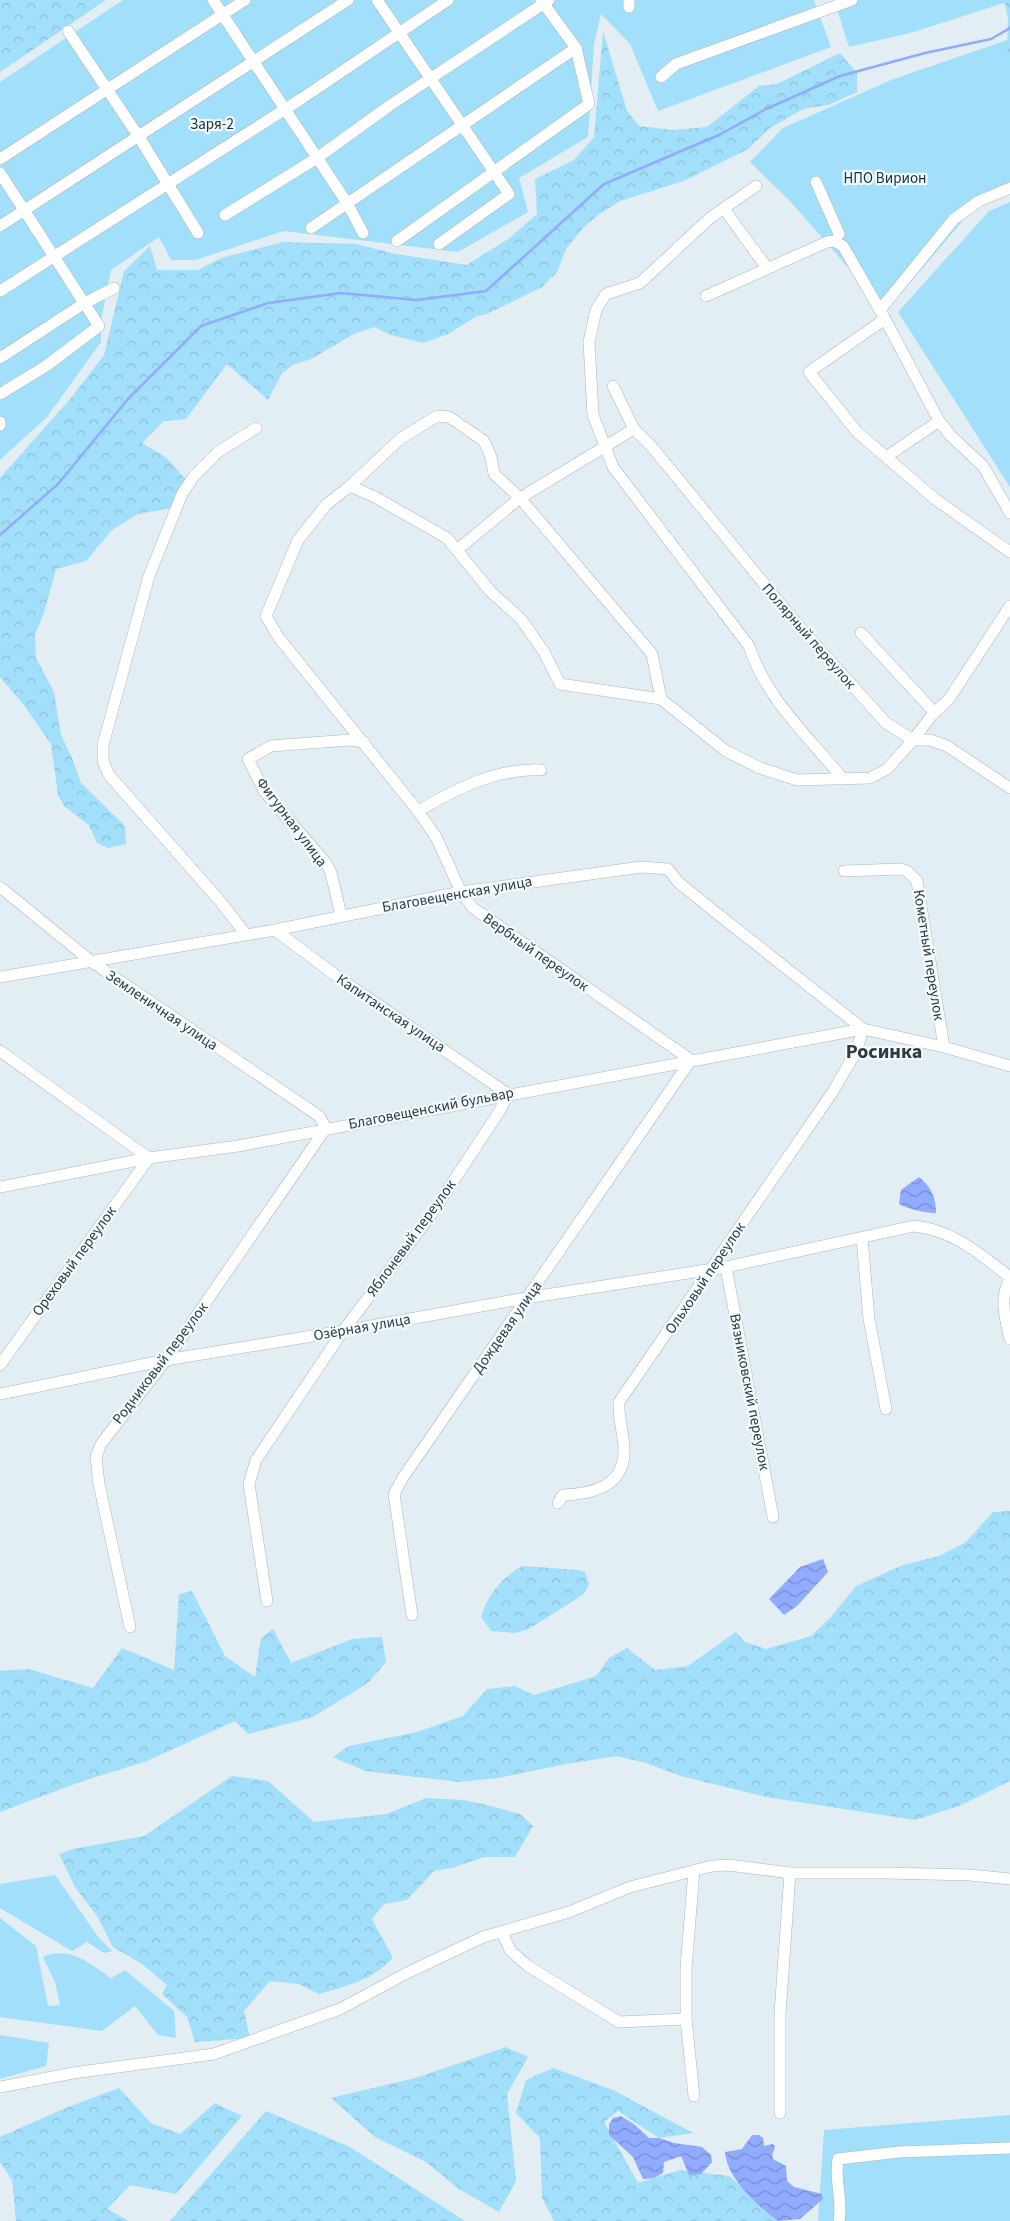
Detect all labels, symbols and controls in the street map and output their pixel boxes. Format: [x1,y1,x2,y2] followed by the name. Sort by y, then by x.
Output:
[190,114,234,135] park label: Заря-2
[843,168,927,189] park label: НПО Вирион
[757,579,861,694] street label: Полярный переулок
[251,773,332,871] street label: Фигурная улица
[380,871,534,918] street label: Благовещенская улица
[908,888,949,1023] street label: Кометный переулок
[479,908,593,997] street label: Вербный переулок
[101,965,222,1056] street label: Земленичная улица
[332,969,449,1058] street label: Капитанская улица
[846,1038,922,1066] district label: Росинка
[347,1082,516,1135] street label: Благовещенский бульвар
[362,1175,461,1301] street label: Яблоневый переулок
[27,1202,122,1321] street label: Ореховый переулок
[660,1218,751,1338] street label: Ольховый переулок
[468,1277,547,1378] street label: Дождевая улица
[108,1298,214,1429] street label: Родниковый переулок
[312,1309,412,1346] street label: Озёрная улица
[724,1312,775,1473] street label: Вязниковский переулок

